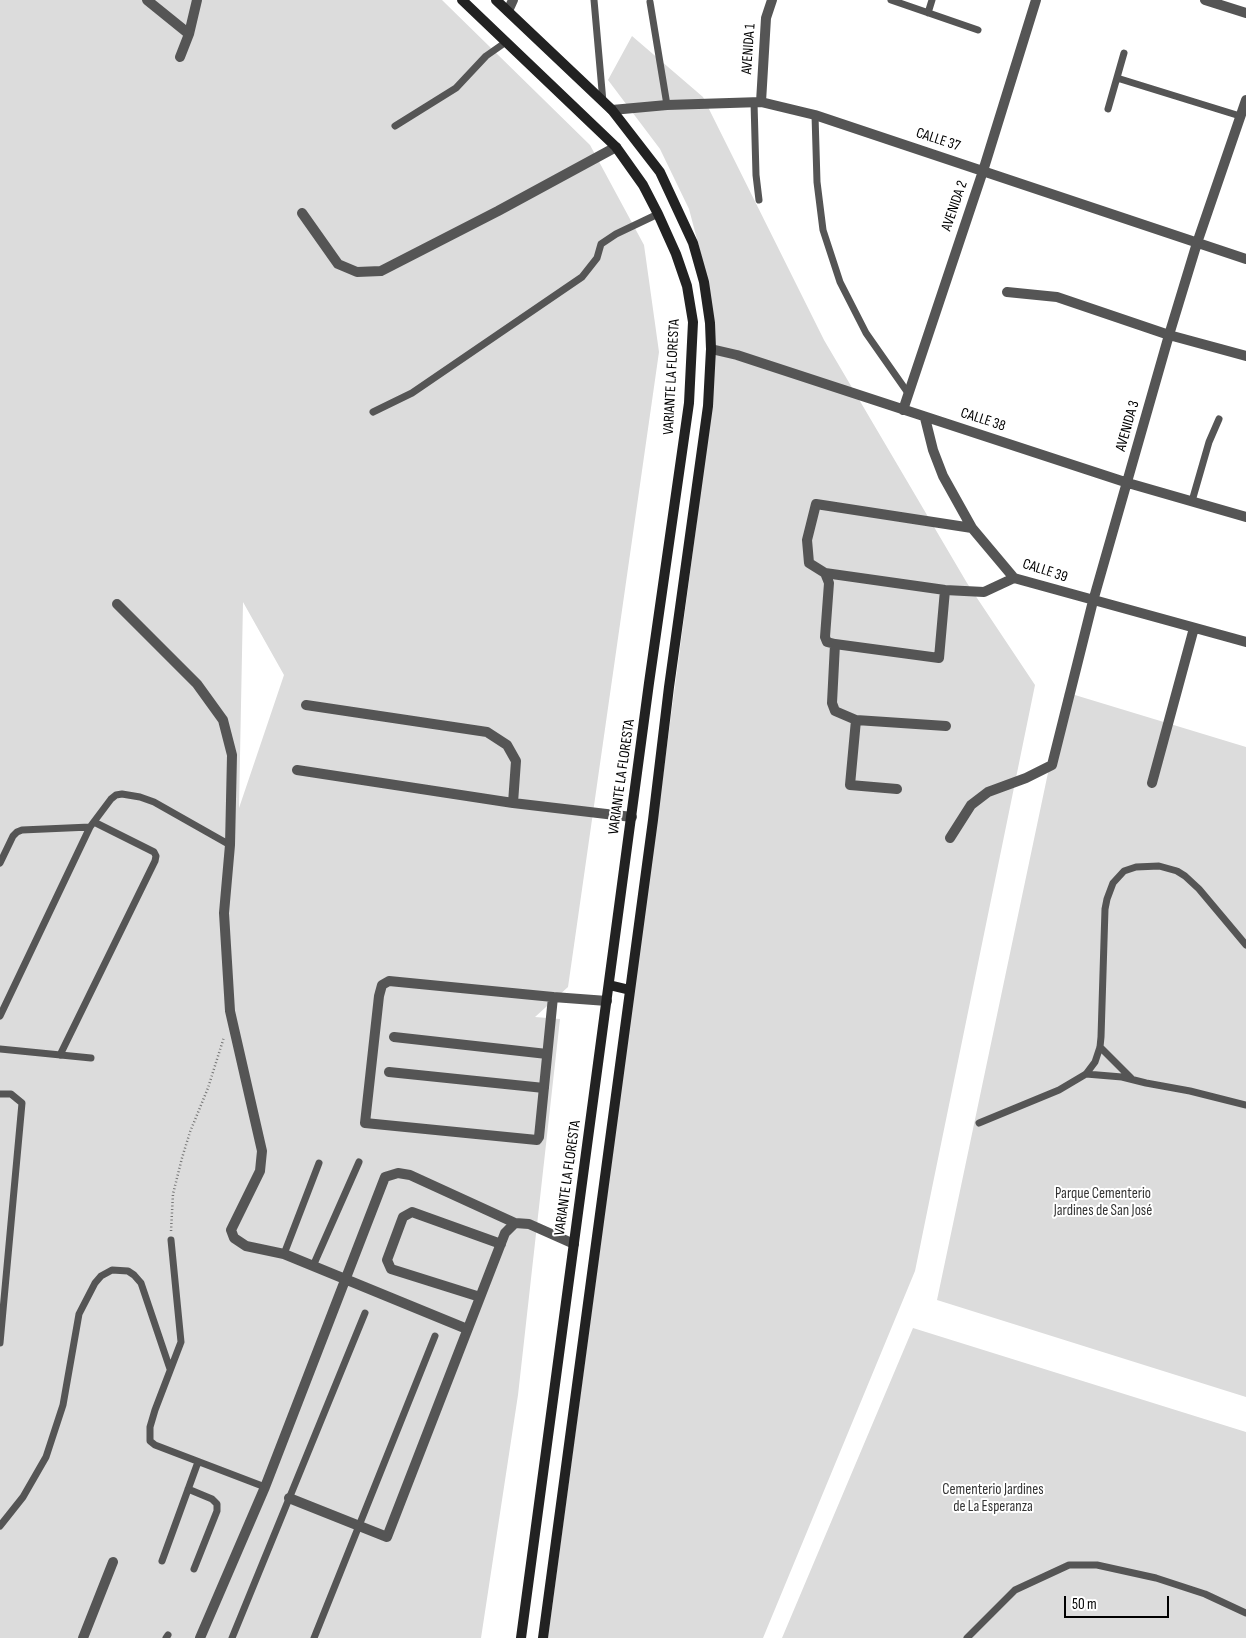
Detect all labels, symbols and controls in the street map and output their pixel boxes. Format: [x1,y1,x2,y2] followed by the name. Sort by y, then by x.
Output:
[738,23,760,75] street label: AVENIDA 1
[914,124,962,156] street label: CALLE 37
[938,179,972,233] street label: AVENIDA 2
[660,319,684,435] street label: VARIANTE LA FLORESTA
[1112,399,1144,453] street label: AVENIDA 3
[958,404,1008,436] street label: CALLE 38
[1020,555,1070,587] street label: CALLE 39
[605,718,639,836] street label: VARIANTE LA FLORESTA
[551,1119,585,1237] street label: VARIANTE LA FLORESTA
[1054,1185,1152,1220] park label: Parque Cementerio Jardines de San José
[942,1481,1044,1516] park label: Cementerio Jardines de La Esperanza
[1066,1586,1171,1618] scale bar
[1072,1595,1097,1614] text: 50 m

